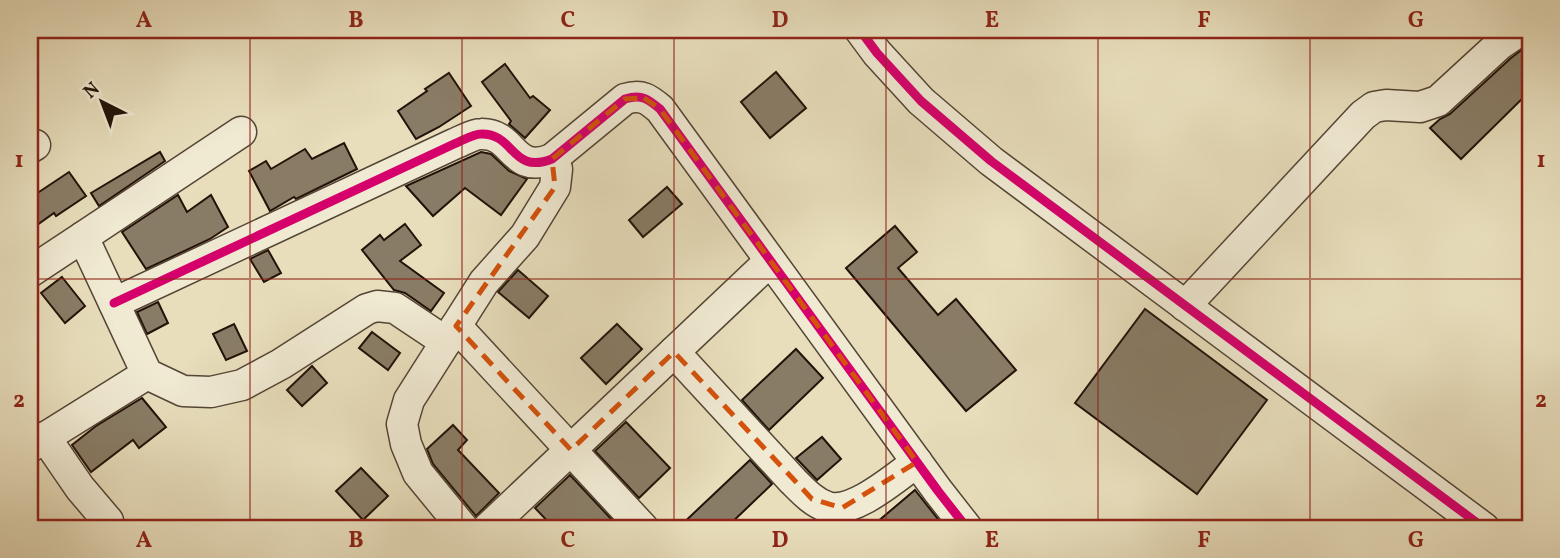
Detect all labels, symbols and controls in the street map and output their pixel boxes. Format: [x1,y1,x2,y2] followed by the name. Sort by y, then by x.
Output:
[136,5,152,37] text: A
[348,5,364,37] text: B
[561,5,575,37] text: C
[772,5,789,37] text: D
[985,5,999,37] text: E
[1197,5,1211,37] text: F
[1408,5,1424,37] text: G
[66,66,136,136] north arrow
[78,76,106,105] text: N
[14,145,24,177] text: 1
[1536,145,1546,177] text: 1
[13,385,25,417] text: 2
[1535,385,1547,417] text: 2
[136,525,152,557] text: A
[348,525,364,557] text: B
[561,525,575,557] text: C
[772,525,789,557] text: D
[985,525,999,557] text: E
[1197,525,1211,557] text: F
[1408,525,1424,557] text: G

